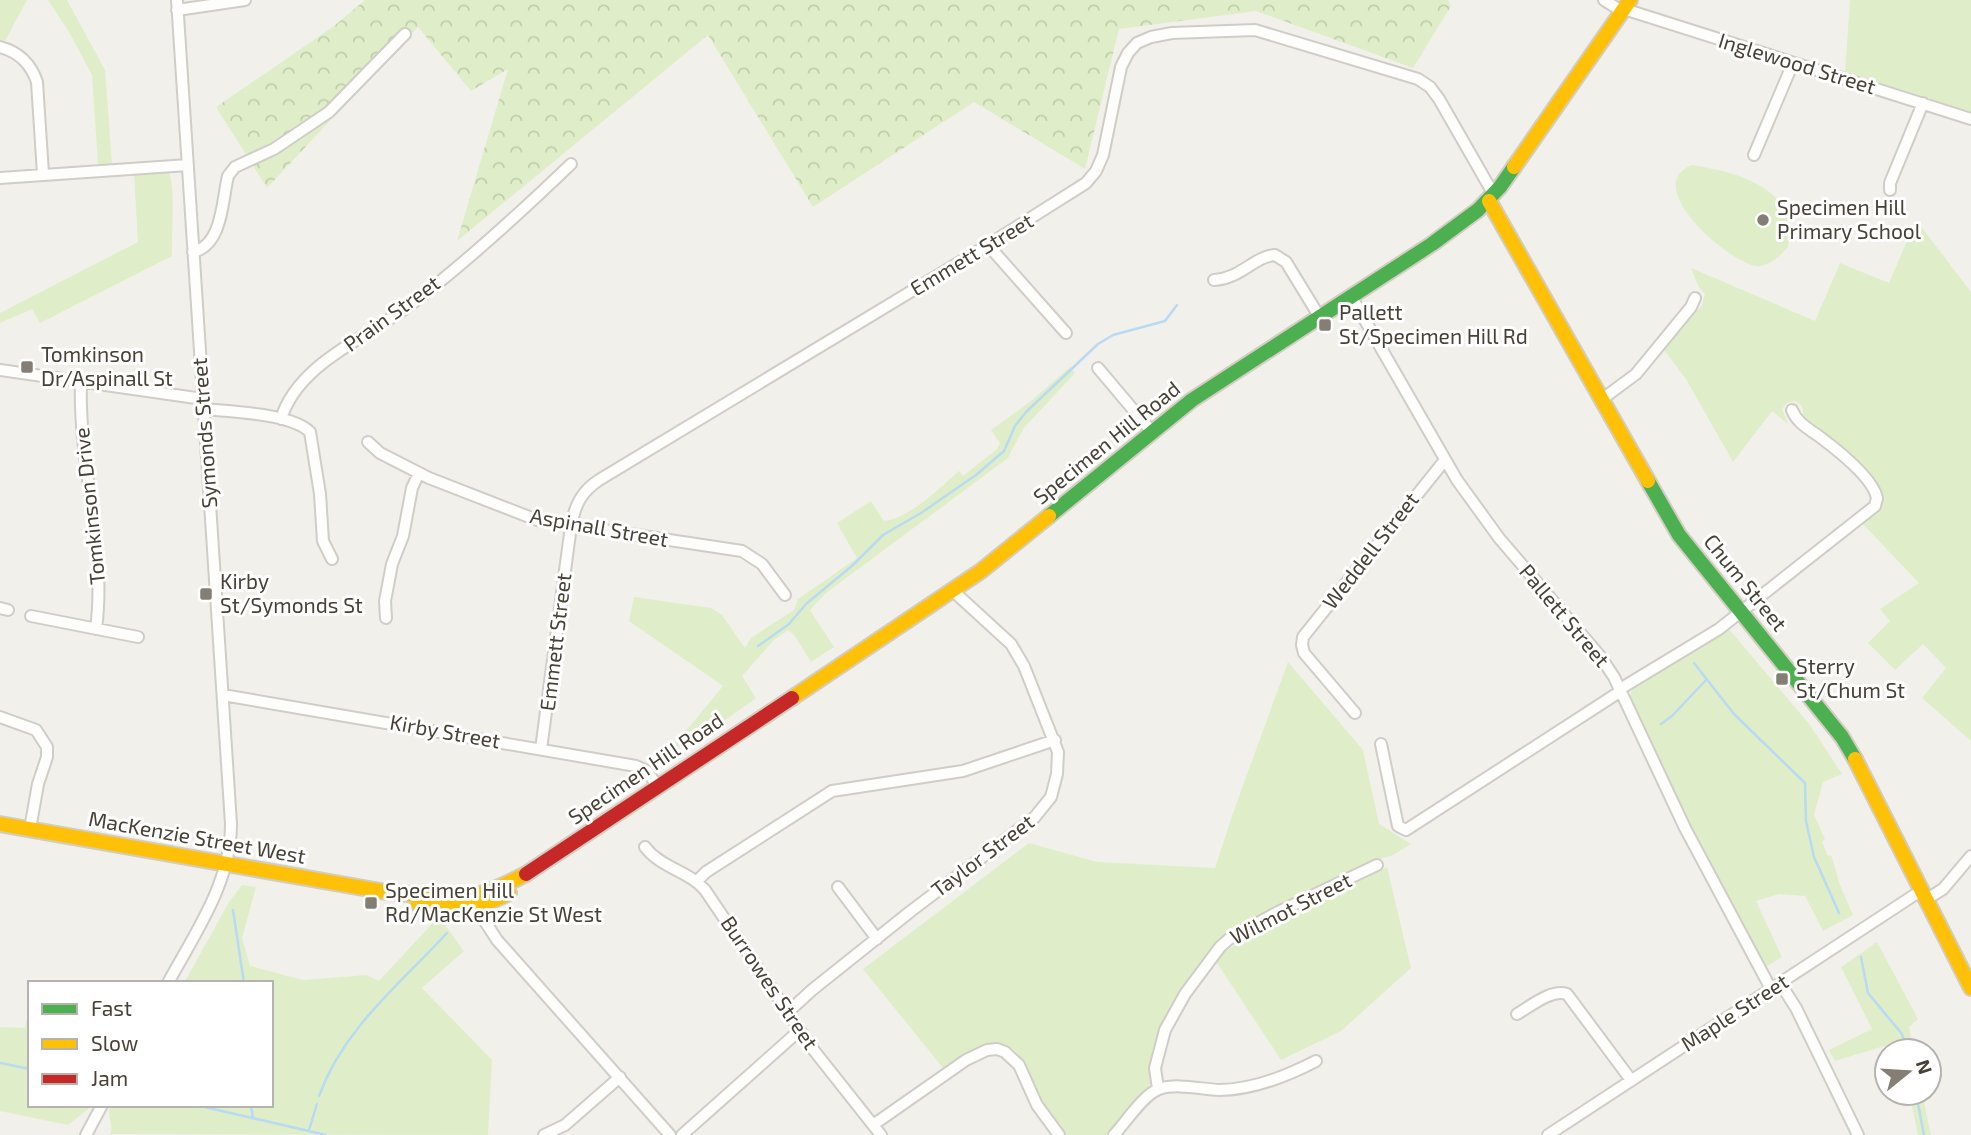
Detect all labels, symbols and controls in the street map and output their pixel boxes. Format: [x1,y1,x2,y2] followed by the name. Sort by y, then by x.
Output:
[1716,27,1879,98] street label: Inglewood Street
[1777,194,1922,243] place label: Specimen Hill Primary School
[905,207,1037,300] street label: Emmett Street
[1755,212,1771,228] marker: Specimen Hill Primary School
[338,270,444,356] street label: Prain Street
[1339,299,1528,348] place label: Pallett St/Specimen Hill Rd
[1317,317,1333,333] marker: Pallett St/Specimen Hill Rd
[41,341,173,390] place label: Tomkinson Dr/Aspinall St
[186,357,221,509] street label: Symonds Street
[19,359,35,375] marker: Tomkinson Dr/Aspinall St
[1028,375,1184,509] street label: Specimen Hill Road
[68,426,109,586] street label: Tomkinson Drive
[1317,487,1423,613] street label: Weddell Street
[528,502,670,551] street label: Aspinall Street
[1699,528,1793,636] street label: Chum Street
[1515,558,1615,672] street label: Pallett Street
[220,568,363,617] place label: Kirby St/Symonds St
[534,571,575,712] street label: Emmett Street
[198,586,214,602] marker: Kirby St/Symonds St
[1796,653,1905,702] place label: Sterry St/Chum St
[1774,671,1790,687] marker: Sterry St/Chum St
[563,707,727,829] street label: Specimen Hill Road
[388,709,502,753] street label: Kirby Street
[87,805,308,868] street label: MacKenzie Street West
[926,808,1038,902] street label: Taylor Street
[1226,866,1355,949] street label: Wilmot Street
[385,877,602,926] place label: Specimen Hill Rd/MacKenzie St West
[363,895,379,911] marker: Specimen Hill Rd/MacKenzie St West
[716,911,824,1054] street label: Burrowes Street
[1676,968,1792,1056] street label: Maple Street
[28,981,273,1107] legend
[91,995,132,1020] text: Fast
[91,1030,138,1055] text: Slow
[1873,1037,1943,1107] north arrow
[1912,1057,1938,1077] text: N
[91,1065,128,1090] text: Jam

